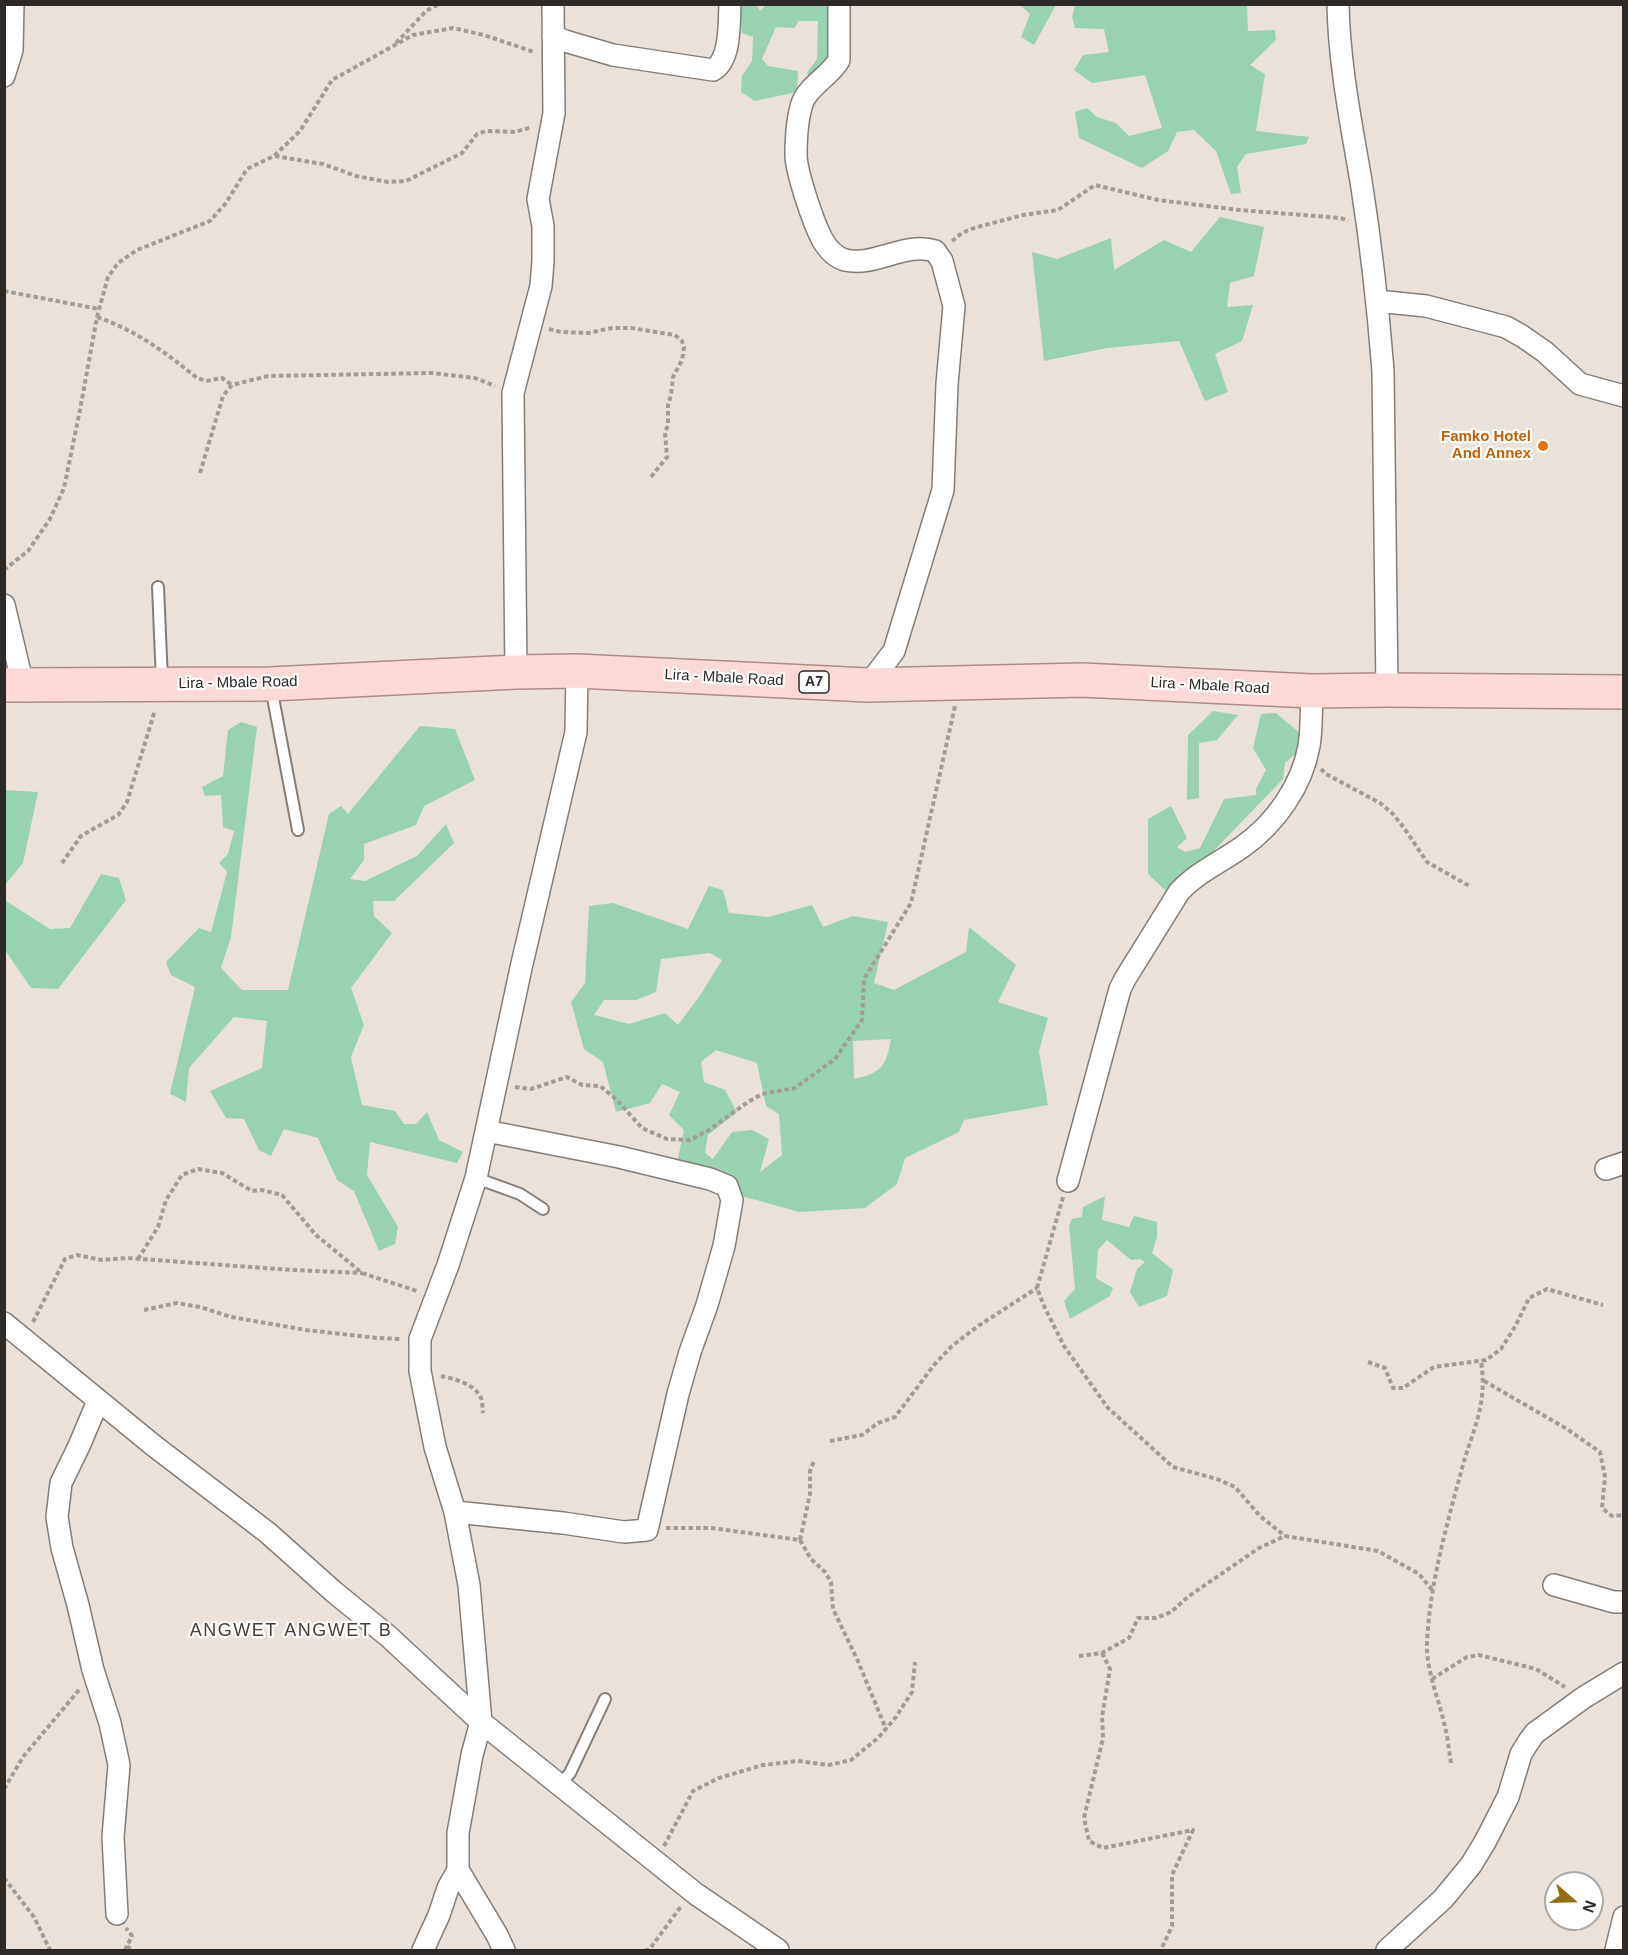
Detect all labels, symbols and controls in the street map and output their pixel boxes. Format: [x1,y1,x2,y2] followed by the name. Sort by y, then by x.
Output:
[1441,428,1531,463] place label: Famko Hotel And Annex
[1536,439,1550,453] marker: Famko Hotel And Annex
[664,666,784,690] street label: Lira - Mbale Road
[799,671,829,693] road number: A7
[178,673,298,693] street label: Lira - Mbale Road
[1150,674,1270,698] street label: Lira - Mbale Road
[190,1620,392,1642] district label: ANGWET ANGWET B
[1544,1871,1604,1931] north arrow
[1580,1898,1599,1915] text: N

